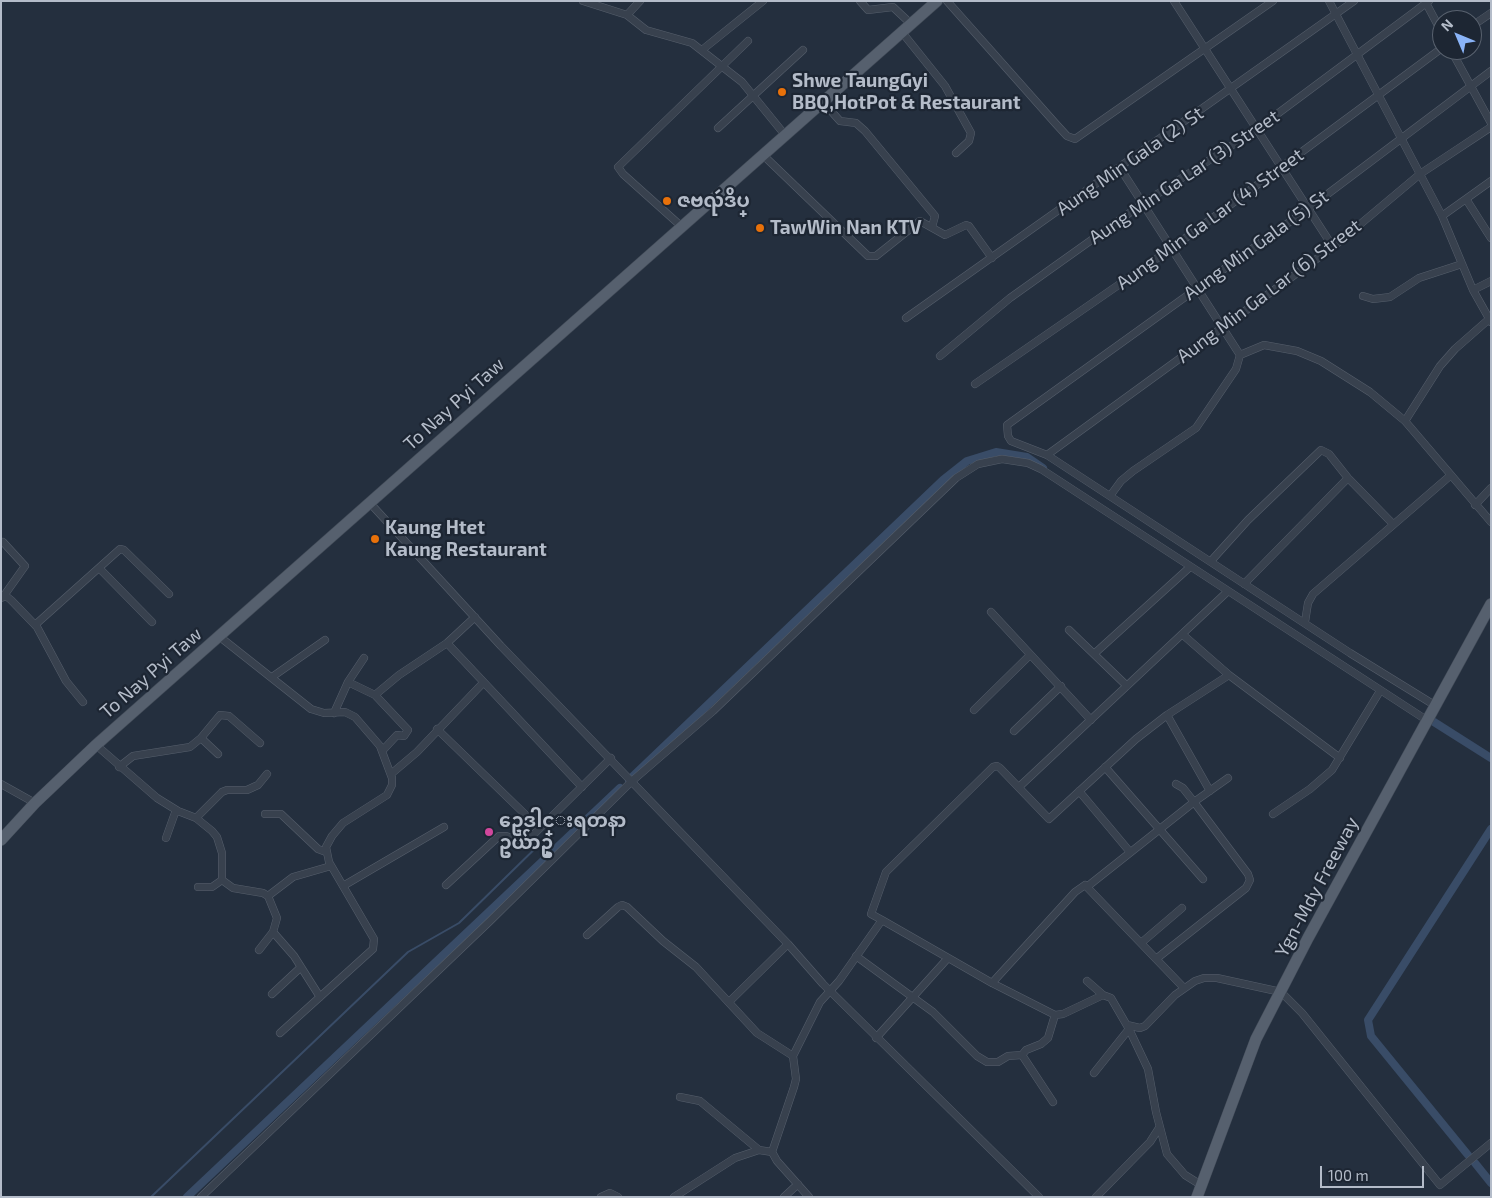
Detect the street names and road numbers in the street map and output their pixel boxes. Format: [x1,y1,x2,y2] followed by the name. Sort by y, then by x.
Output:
[1052,102,1208,220] street label: Aung Min Gala (2) St
[1084,105,1284,249] street label: Aung Min Ga Lar (3) Street
[1112,143,1308,295] street label: Aung Min Ga Lar (4) Street
[1179,185,1333,305] street label: Aung Min Gala (5) St
[1172,214,1366,368] street label: Aung Min Ga Lar (6) Street
[399,353,509,455] street label: To Nay Pyi Taw
[95,623,207,723] street label: To Nay Pyi Taw
[1270,813,1364,961] street label: Ygn-Mdy Freeway

